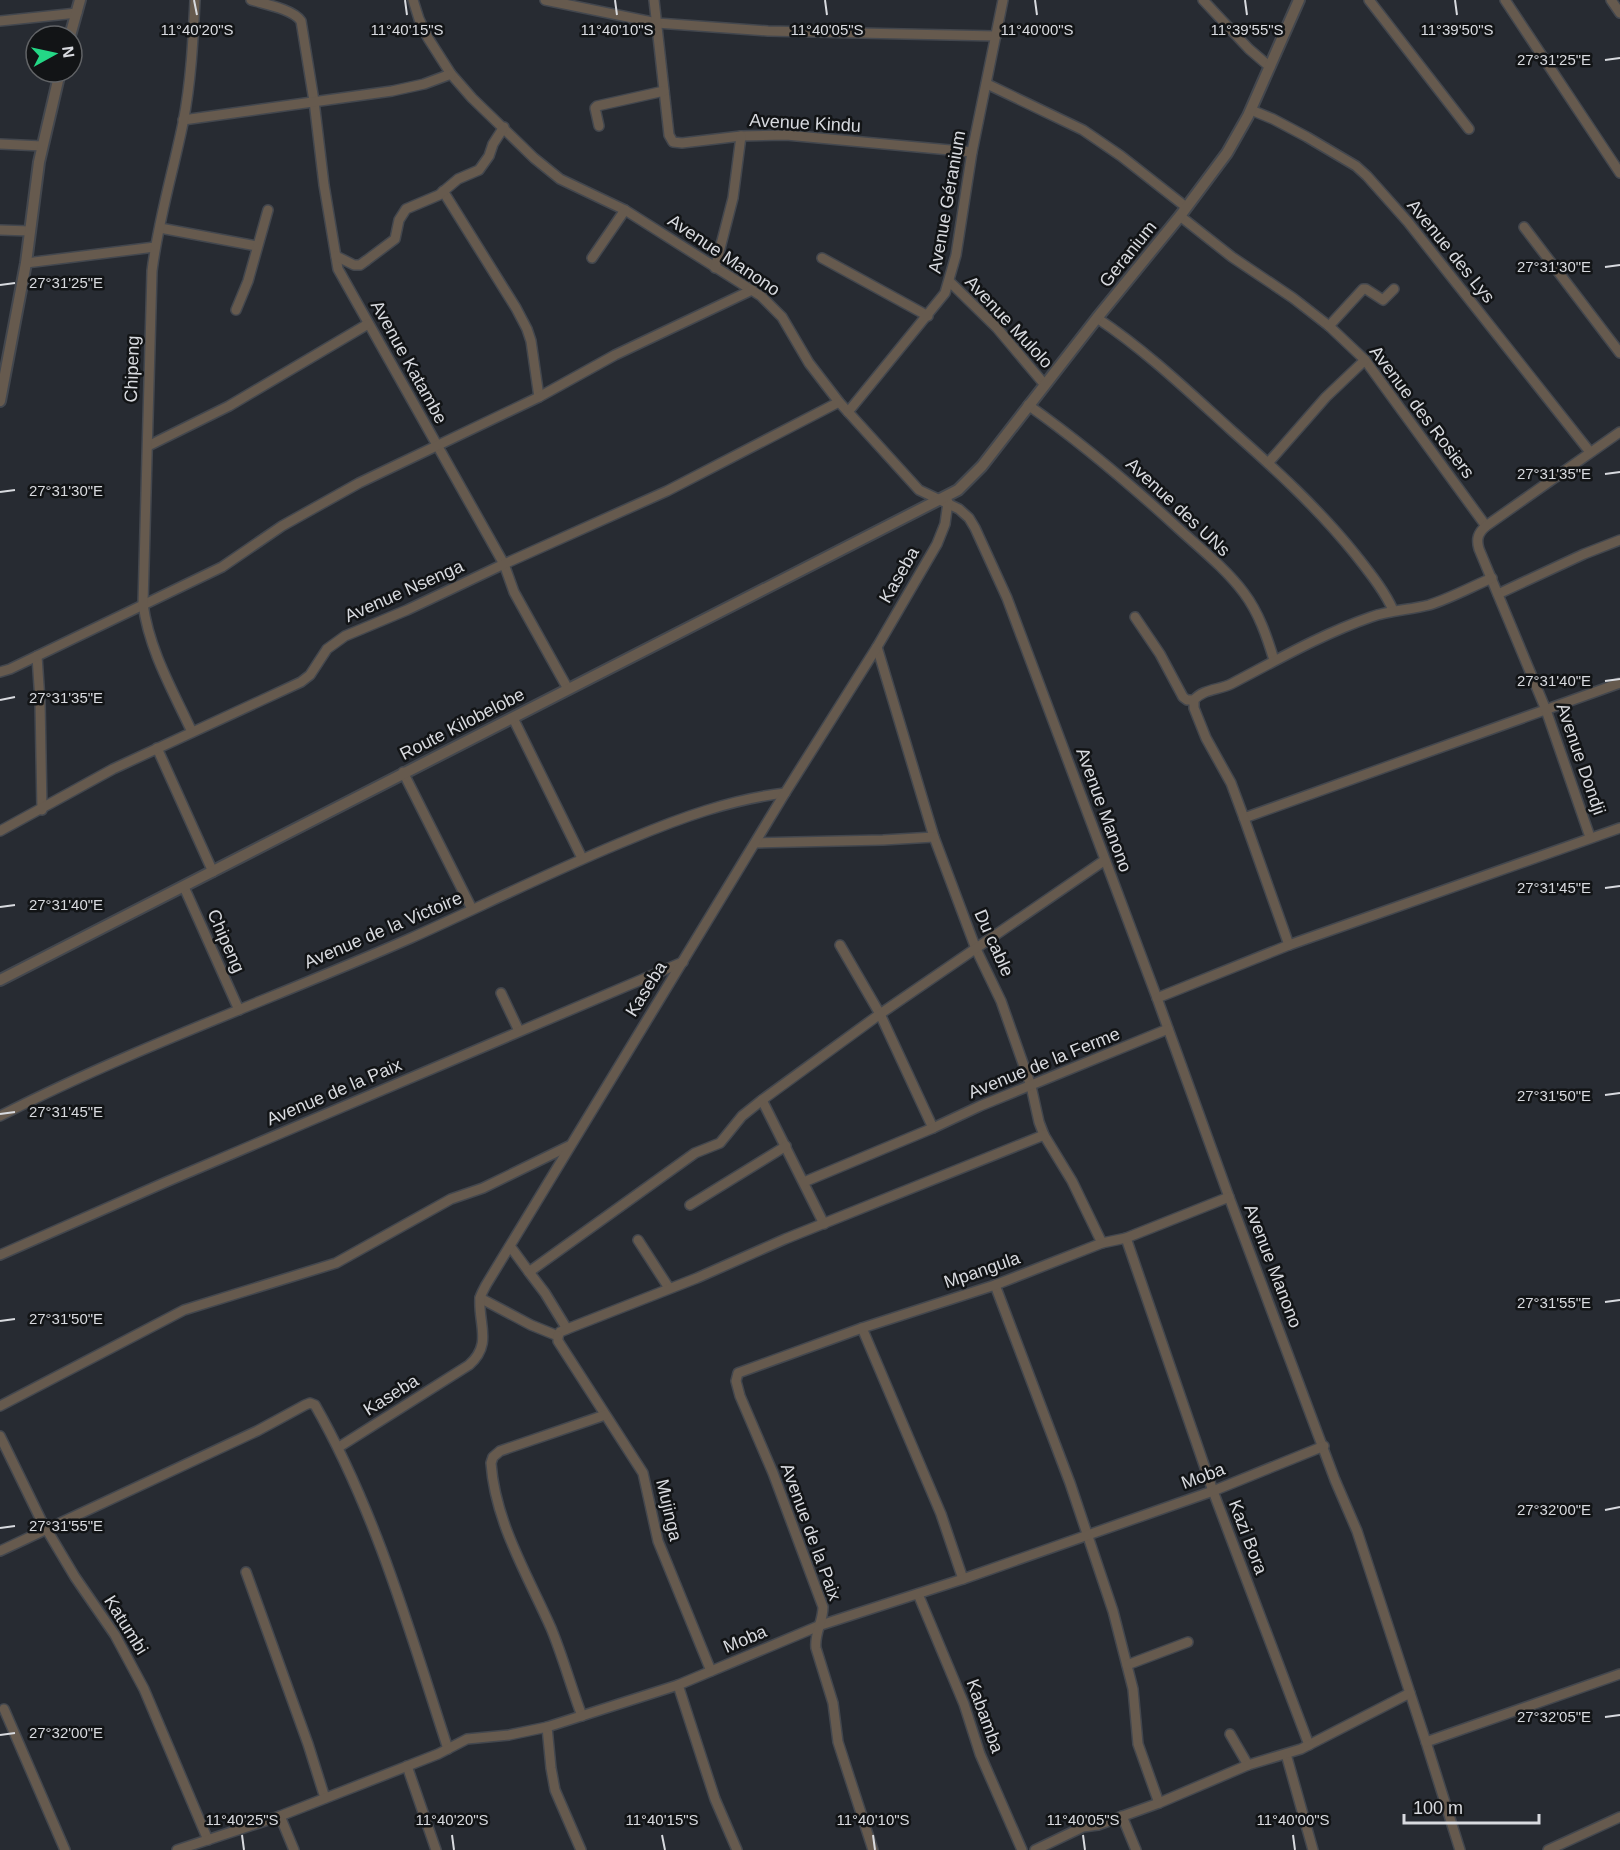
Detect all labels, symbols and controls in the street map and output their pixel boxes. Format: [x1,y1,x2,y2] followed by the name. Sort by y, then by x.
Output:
[160,21,234,38] text: 11°40'20"S
[370,21,444,38] text: 11°40'15"S
[580,21,654,38] text: 11°40'10"S
[790,21,864,38] text: 11°40'05"S
[1000,21,1074,38] text: 11°40'00"S
[1210,21,1284,38] text: 11°39'55"S
[1420,21,1494,38] text: 11°39'50"S
[24,24,84,84] north arrow
[59,45,78,59] text: N
[1517,51,1591,68] text: 27°31'25"E
[749,110,861,136] street label: Avenue Kindu
[925,129,969,275] street label: Avenue Géranium
[1403,195,1499,307] street label: Avenue des Lys
[664,210,784,300] street label: Avenue Manono
[1095,217,1161,291] street label: Geranium
[1517,258,1591,275] text: 27°31'30"E
[961,272,1057,372] street label: Avenue Mulolo
[29,274,103,291] text: 27°31'25"E
[367,297,451,427] street label: Avenue Katambe
[121,335,143,403] street label: Chipeng
[1366,342,1478,482] street label: Avenue des Rosiers
[1122,454,1234,560] street label: Avenue des UNs
[1517,465,1591,482] text: 27°31'35"E
[29,482,103,499] text: 27°31'30"E
[875,543,923,606] street label: Kaseba
[342,555,467,626] street label: Avenue Nsenga
[1517,672,1591,689] text: 27°31'40"E
[396,684,528,764] street label: Route Kilobelobe
[29,689,103,706] text: 27°31'35"E
[1553,701,1609,817] street label: Avenue Dondji
[1072,745,1136,875] street label: Avenue Manono
[1517,879,1591,896] text: 27°31'45"E
[301,888,465,972] street label: Avenue de la Victoire
[29,896,103,913] text: 27°31'40"E
[203,906,249,976] street label: Chipeng
[970,906,1018,980] street label: Du cable
[621,957,671,1020] street label: Kaseba
[965,1023,1123,1103] street label: Avenue de la Ferme
[263,1055,405,1129] street label: Avenue de la Paix
[1517,1087,1591,1104] text: 27°31'50"E
[29,1103,103,1120] text: 27°31'45"E
[1240,1201,1306,1331] street label: Avenue Manono
[941,1247,1024,1292] street label: Mpangula
[1517,1294,1591,1311] text: 27°31'55"E
[29,1310,103,1327] text: 27°31'50"E
[360,1370,423,1420] street label: Kaseba
[1178,1459,1229,1493] street label: Moba
[777,1461,845,1603] street label: Avenue de la Paix
[652,1477,686,1544] street label: Mujinga
[1225,1497,1272,1578] street label: Kazi Bora
[1517,1501,1591,1518] text: 27°32'00"E
[29,1517,103,1534] text: 27°31'55"E
[100,1592,152,1658] street label: Katumbi
[720,1621,771,1657] street label: Moba
[962,1676,1008,1757] street label: Kabamba
[1517,1708,1591,1725] text: 27°32'05"E
[29,1724,103,1741] text: 27°32'00"E
[1404,1787,1539,1825] scale bar
[1413,1798,1463,1818] text: 100 m
[205,1811,279,1828] text: 11°40'25"S
[415,1811,489,1828] text: 11°40'20"S
[625,1811,699,1828] text: 11°40'15"S
[836,1811,910,1828] text: 11°40'10"S
[1046,1811,1120,1828] text: 11°40'05"S
[1256,1811,1330,1828] text: 11°40'00"S

